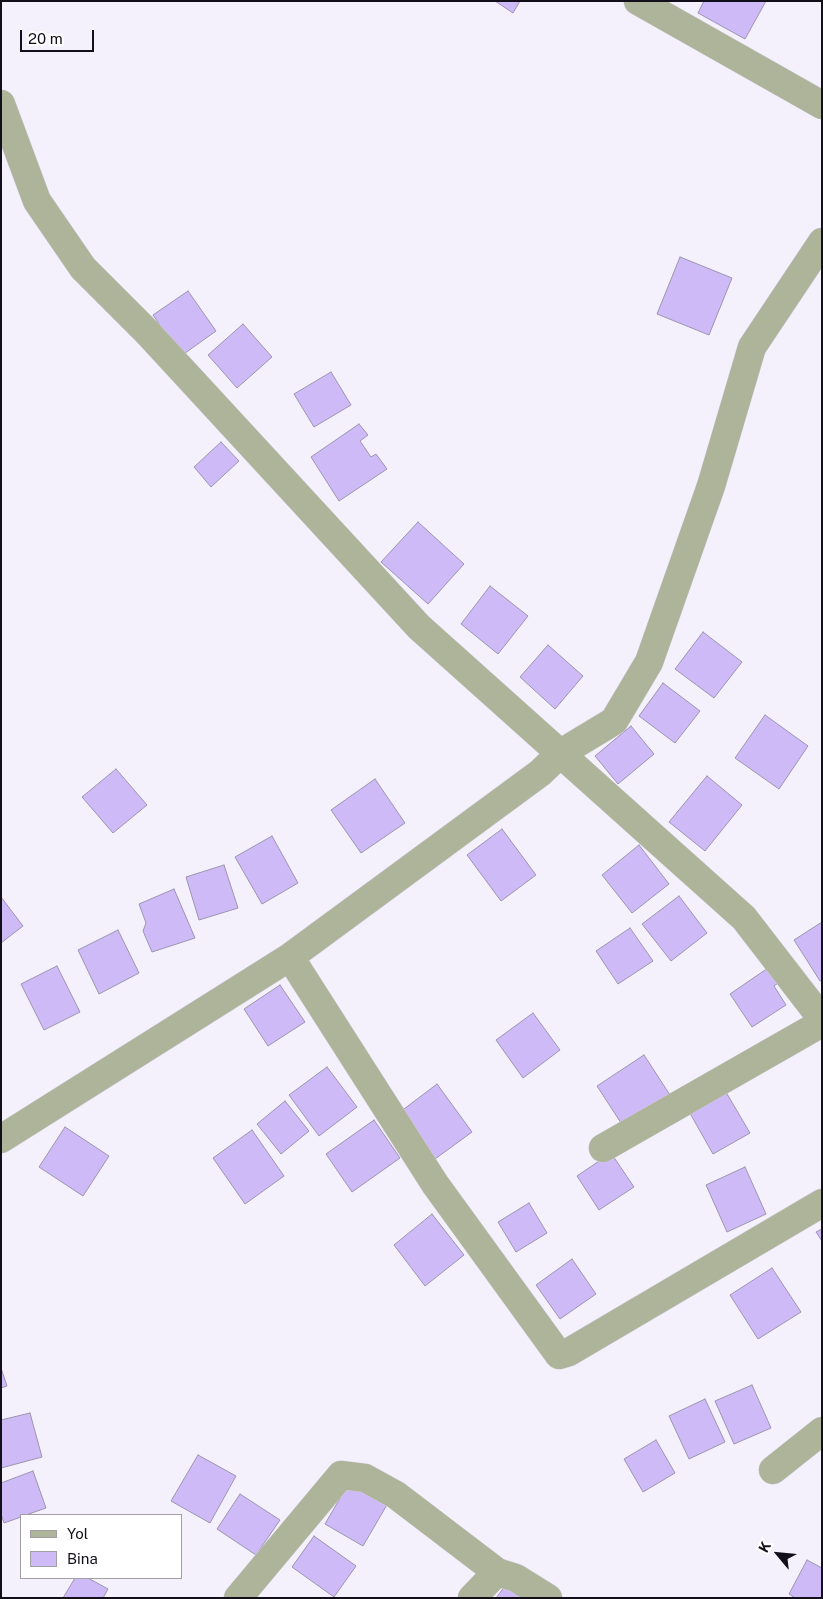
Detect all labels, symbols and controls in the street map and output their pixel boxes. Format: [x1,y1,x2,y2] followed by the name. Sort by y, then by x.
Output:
[22,20,96,52] scale bar
[28,30,63,47] text: 20 m
[20,1514,182,1579] legend
[67,1525,88,1542] text: Yol
[753,1529,803,1579] north arrow
[755,1539,774,1555] text: K
[67,1550,98,1567] text: Bina

